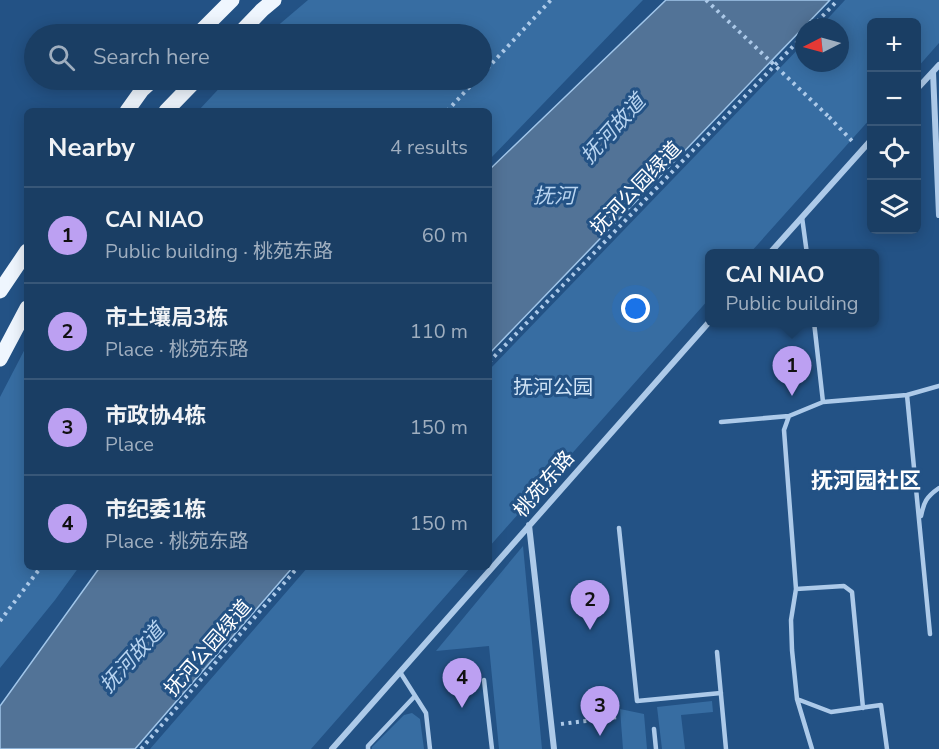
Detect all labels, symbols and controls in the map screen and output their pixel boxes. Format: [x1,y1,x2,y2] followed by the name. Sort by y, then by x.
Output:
[795,18,849,72] north arrow
[867,18,921,234] map controls
[867,18,921,72] button: +
[24,24,492,90] search box
[45,41,78,74] icon: search
[93,42,210,72] text: Search here
[867,72,921,126] button: −
[574,86,654,170] water label: 抚河故道
[867,126,921,180] button: locate
[48,130,135,165] text: Nearby
[390,134,468,161] text: 4 results
[585,135,687,241] street label: 抚河公园绿道
[867,180,921,234] button: layers
[533,182,579,210] water label: 抚河
[105,205,204,235] text: CAI NIAO
[62,222,74,249] text: 1
[422,222,468,249] text: 60 m
[105,238,333,265] text: Public building · 桃苑东路
[705,249,879,327] popup
[725,260,825,290] text: CAI NIAO
[725,290,859,317] text: Public building
[621,294,650,323] your location
[105,303,228,333] text: 市土壤局3栋
[62,318,74,345] text: 2
[410,318,468,345] text: 110 m
[105,336,249,363] text: Place · 桃苑东路
[772,346,812,396] pin: 1
[513,374,593,401] park label: 抚河公园
[105,401,206,431] text: 市政协4栋
[62,414,74,441] text: 3
[410,414,468,441] text: 150 m
[105,431,154,458] text: Place
[508,445,580,523] street label: 桃苑东路
[811,466,921,496] district label: 抚河园社区
[105,495,206,525] text: 市纪委1栋
[62,510,74,537] text: 4
[410,510,468,537] text: 150 m
[105,528,249,555] text: Place · 桃苑东路
[570,580,610,630] pin: 2
[158,594,258,702] street label: 抚河公园绿道
[93,615,173,699] water label: 抚河故道
[442,658,482,708] pin: 4
[580,686,620,736] pin: 3

